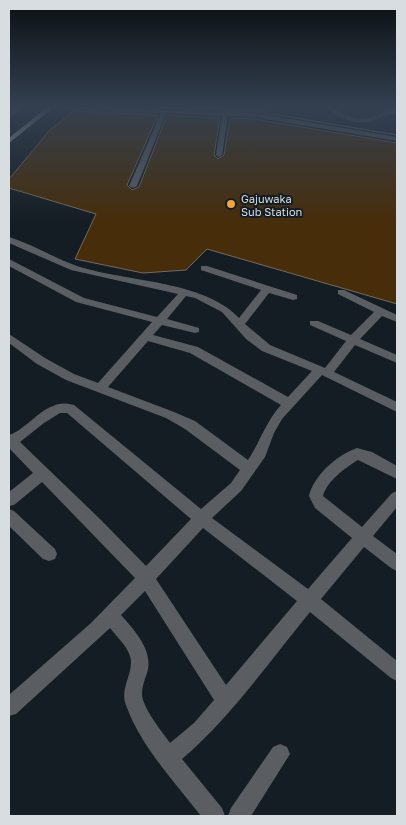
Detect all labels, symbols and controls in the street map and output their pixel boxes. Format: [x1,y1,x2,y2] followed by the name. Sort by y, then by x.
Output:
[241,192,302,218] place label: Gajuwaka Sub Station
[225,198,237,210] marker: Gajuwaka Sub Station

